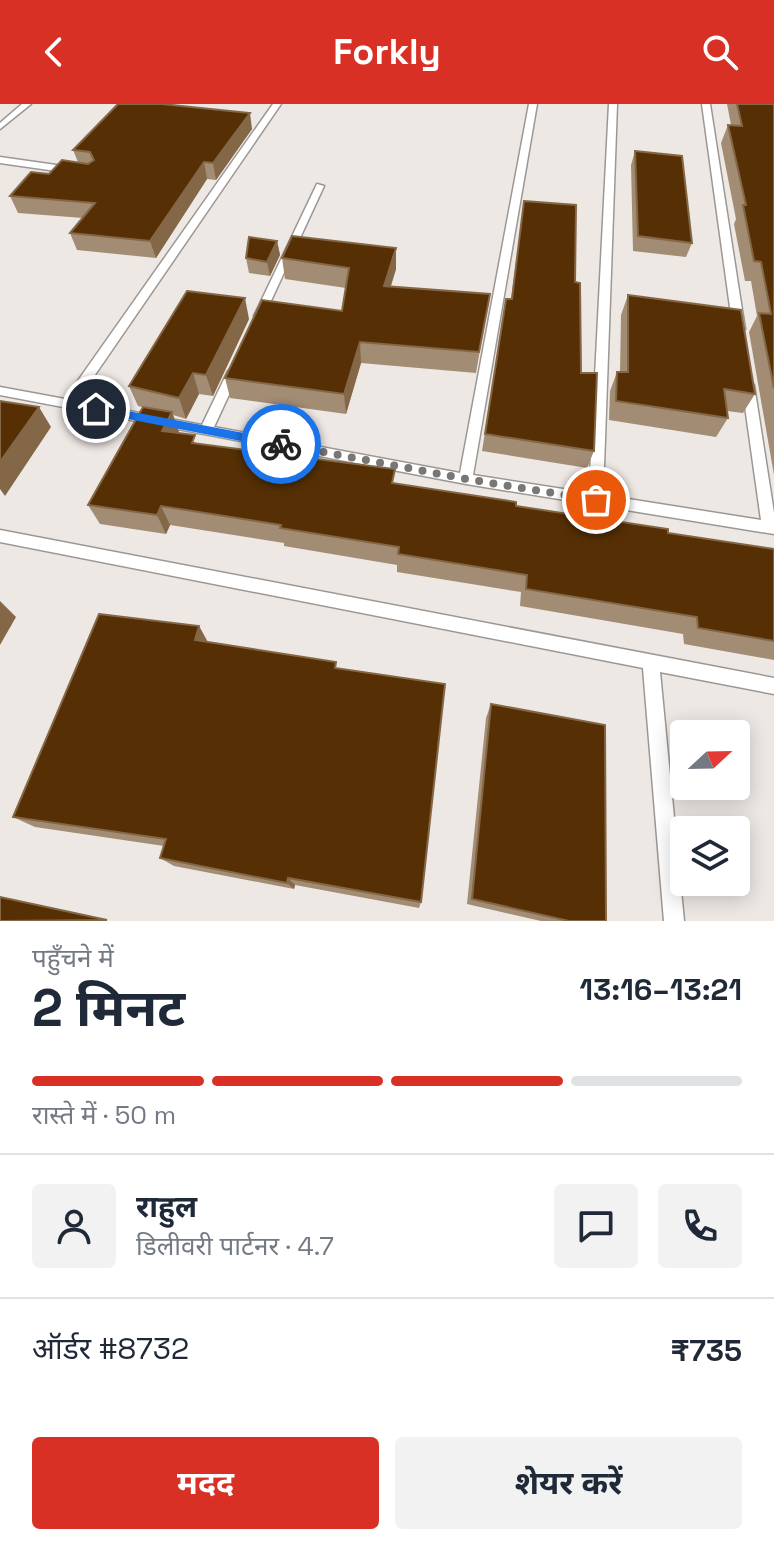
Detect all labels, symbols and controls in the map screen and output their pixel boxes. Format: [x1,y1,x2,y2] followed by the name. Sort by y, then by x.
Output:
[333,29,441,75] text: Forkly
[32,30,76,74] icon: back
[698,30,742,74] icon: search
[62,375,130,443] pin
[74,387,118,431] icon: home
[241,404,321,484] courier
[259,422,303,466] icon: bike
[562,466,630,534] pin
[574,478,618,522] icon: bag
[670,720,750,800] north arrow
[670,720,750,896] map controls
[670,816,750,896] button: layers
[32,941,114,975] text: पहुँचने में
[580,970,742,1009] text: 13:16–13:21
[32,975,185,1041] text: 2 मिनट
[32,1098,176,1132] text: रास्ते में · 50 m
[32,1184,116,1268] button: person
[554,1184,638,1268] button: chat
[658,1184,742,1268] button: phone
[136,1187,197,1226] text: राहुल
[136,1229,334,1263] text: डिलीवरी पार्टनर · 4.7
[32,1329,189,1368] text: ऑर्डर #8732
[670,1331,742,1370] text: ₹735
[32,1437,379,1529] button: मदद
[395,1437,742,1529] button: शेयर करें

